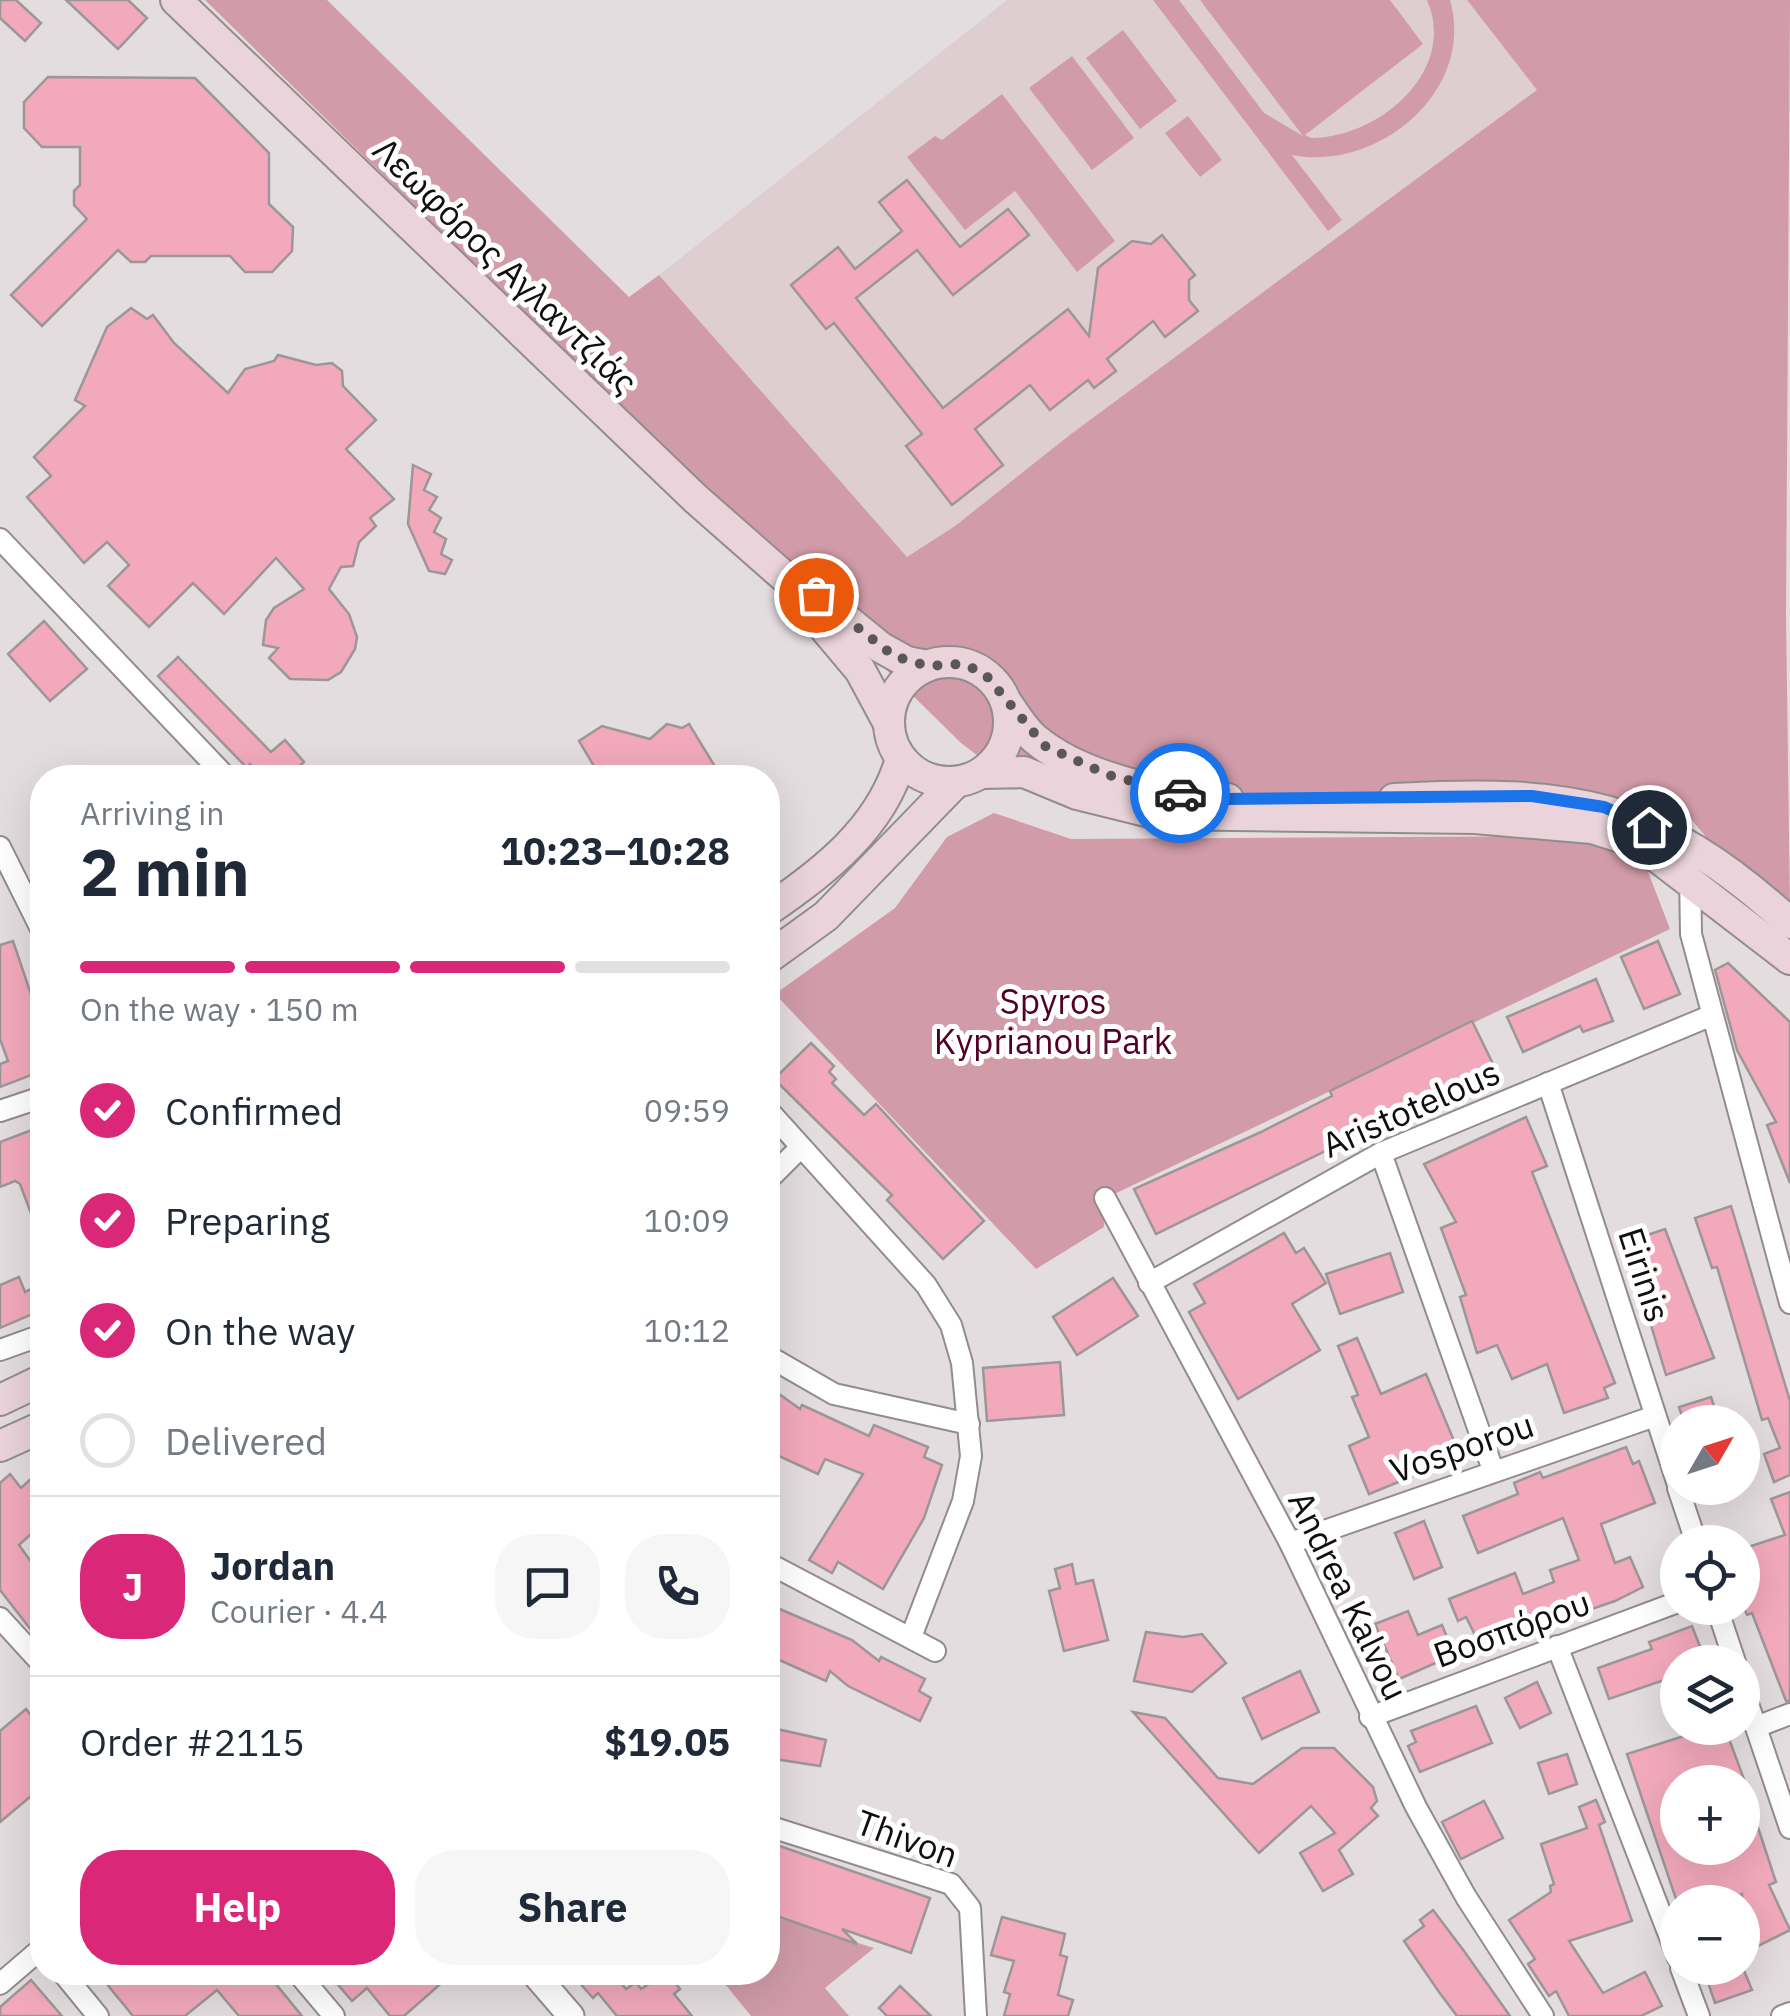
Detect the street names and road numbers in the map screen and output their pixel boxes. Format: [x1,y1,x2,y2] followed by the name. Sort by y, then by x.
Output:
[363,127,648,404] street label: Λεωφόρος Αγλαντζιάς
[1314,1048,1507,1168] street label: Aristotelous
[1608,1222,1682,1328] street label: Eirinis
[1384,1401,1540,1493] street label: Vosporou
[1278,1483,1419,1708] street label: Andrea Kalvou
[1427,1579,1596,1678] street label: Βοσπόρου
[850,1798,965,1878] street label: Thivon

